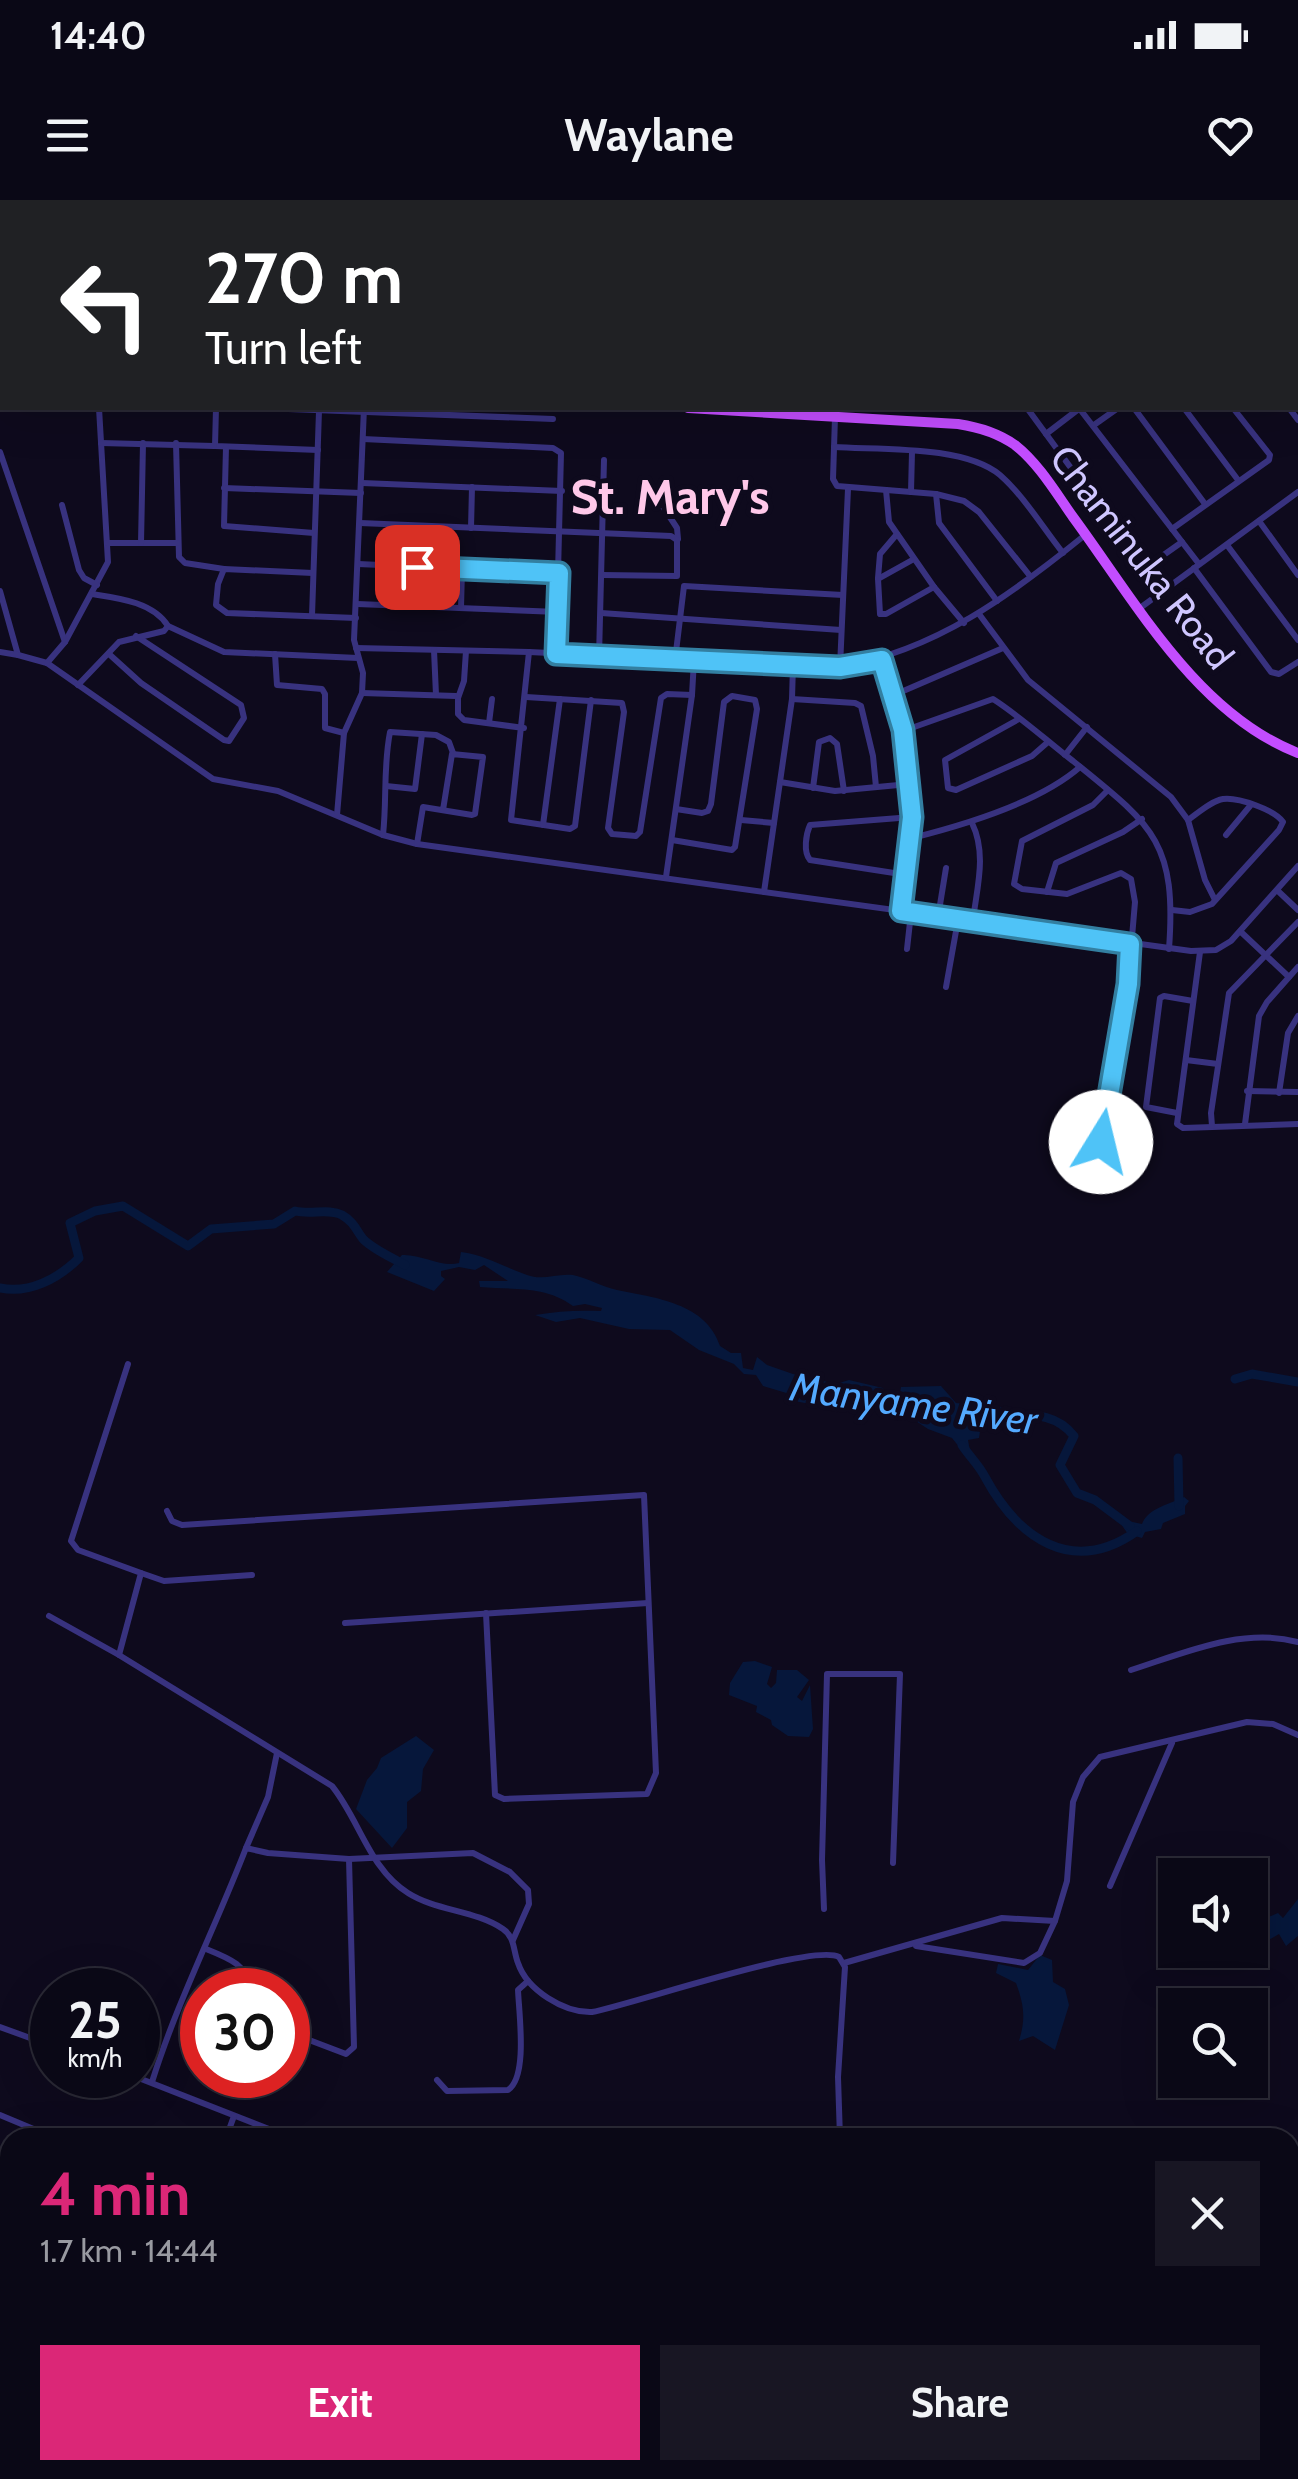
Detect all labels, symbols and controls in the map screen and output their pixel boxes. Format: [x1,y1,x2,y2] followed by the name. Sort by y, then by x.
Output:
[50,12,146,59] text: 14:40
[40,108,95,163] icon: menu
[564,108,734,162] text: Waylane
[1203,108,1258,163] icon: heart
[205,235,403,321] text: 270 m
[40,240,170,370] icon: left
[205,321,362,375] text: Turn left
[1040,436,1244,678] street label: Chaminuka Road
[570,468,770,526] district label: St. Mary's
[375,525,460,610] pin
[390,540,445,595] icon: arrive
[1049,1090,1153,1194] position arrow
[786,1361,1042,1445] water label: Manyame River
[1158,1858,1268,2098] map controls
[1158,1858,1268,1968] button: sound
[180,1968,310,2098] speed limit sign: 30
[1158,1988,1268,2098] button: search
[68,1990,122,2051] text: 25
[68,2043,122,2073] text: km/h
[40,2157,190,2230] text: 4 min
[1155,2161,1260,2266] button: close
[40,2231,217,2270] text: 1.7 km · 14:44
[40,2345,640,2460] button: Exit
[660,2345,1260,2460] button: Share

